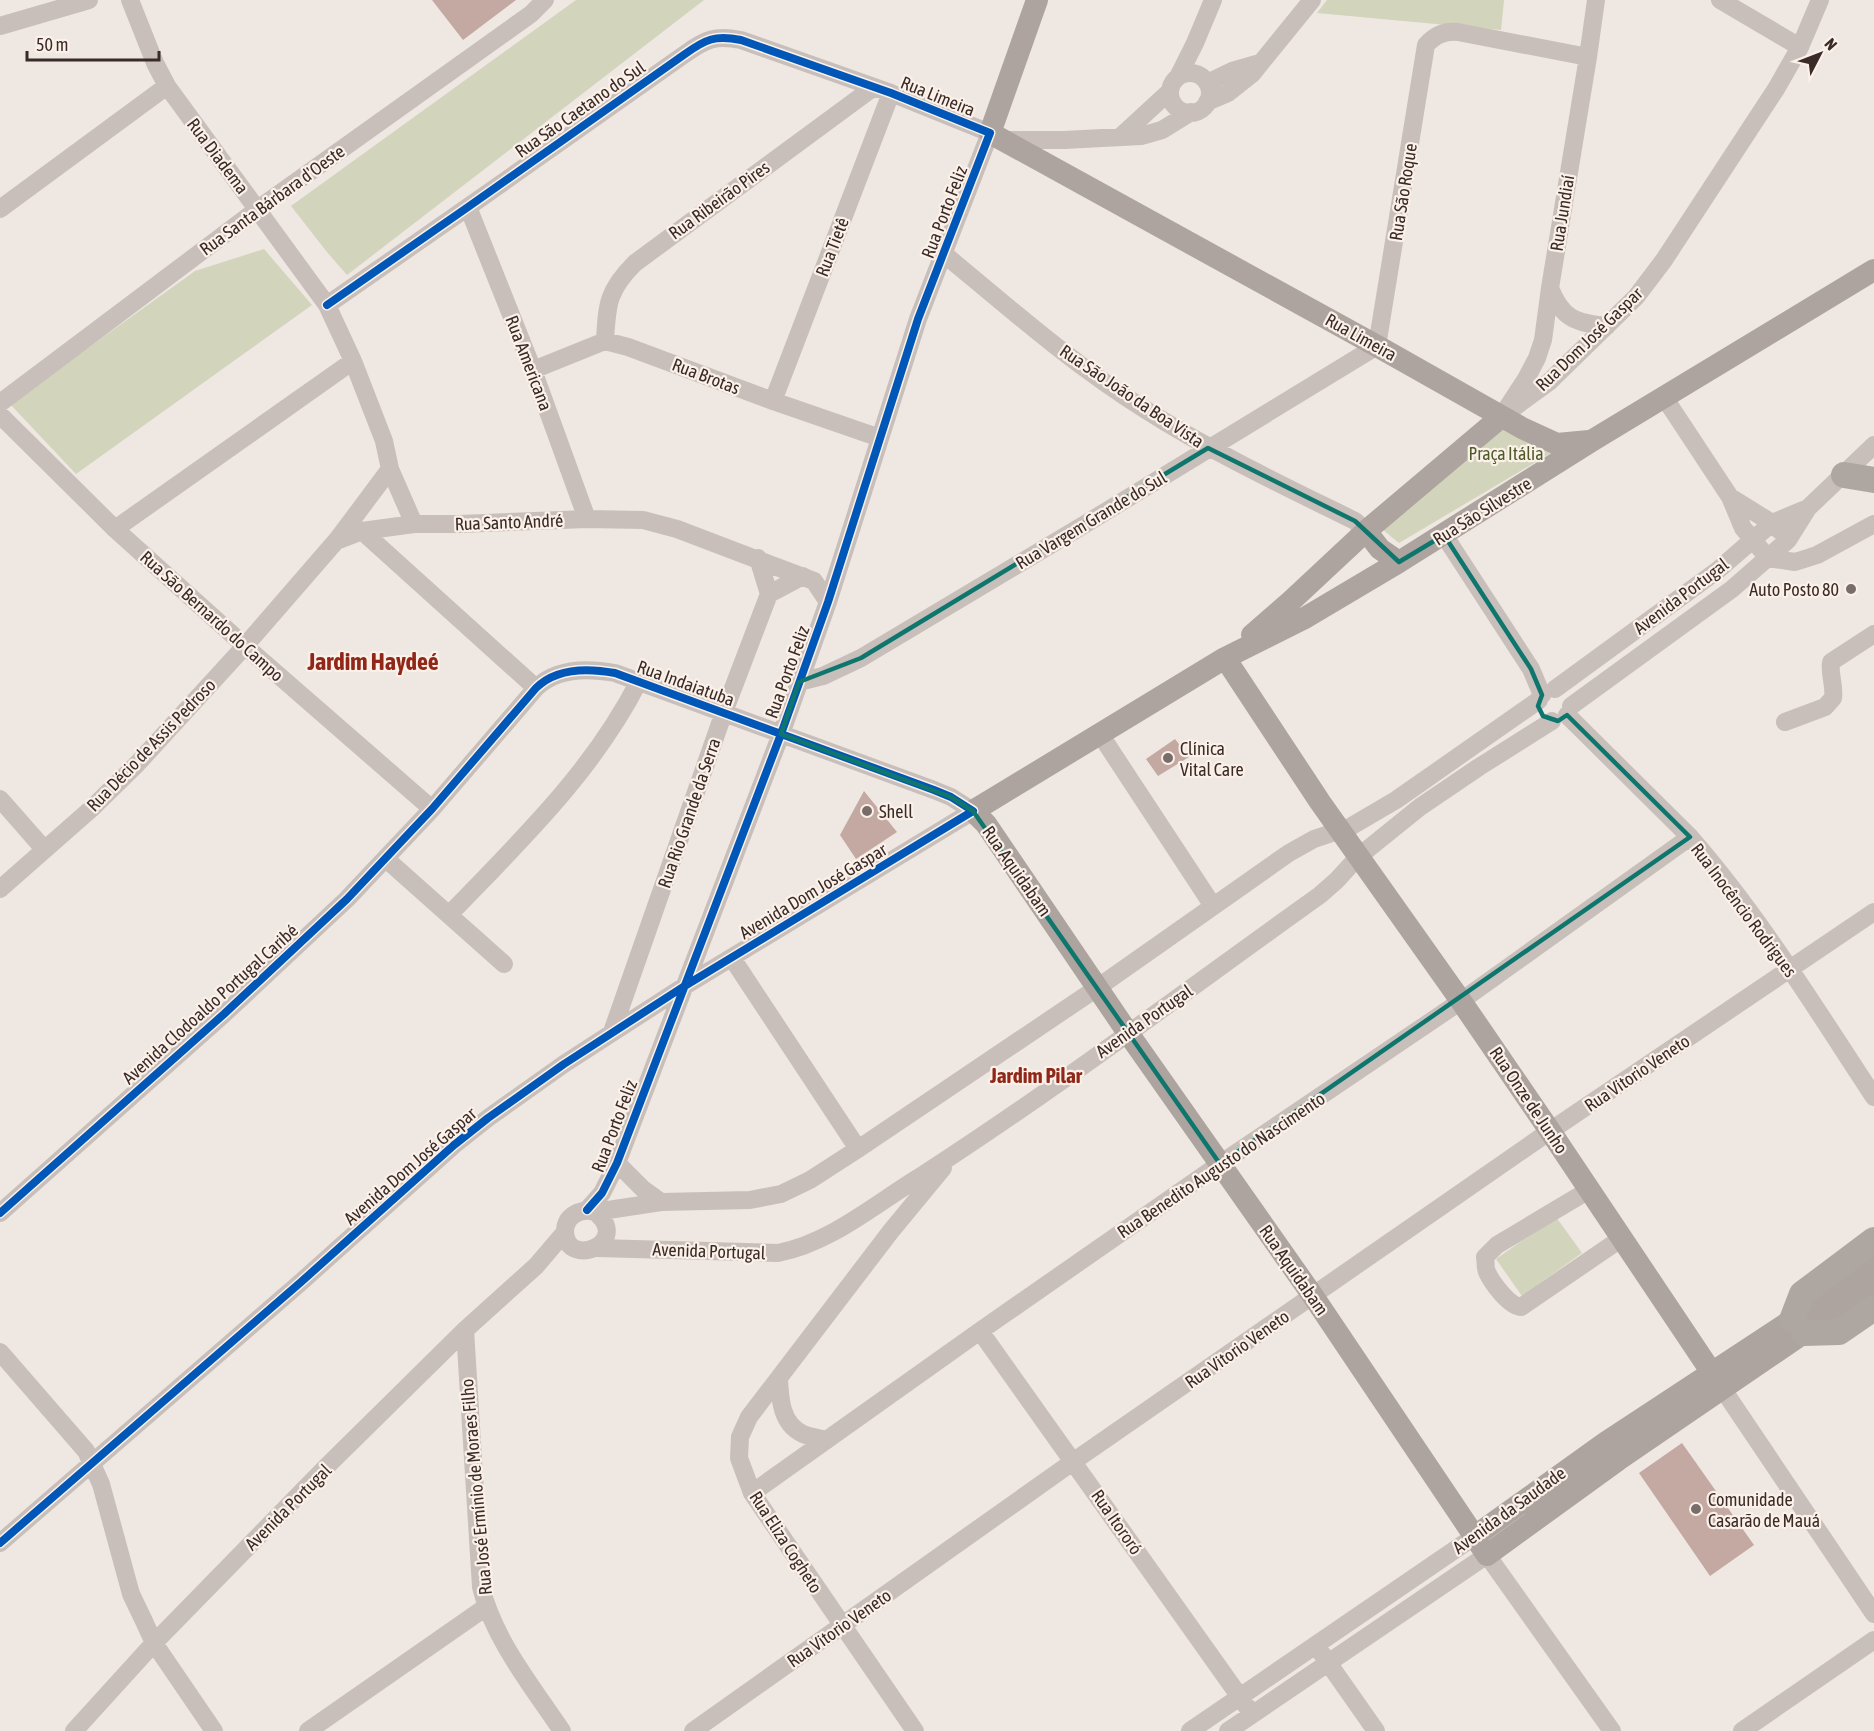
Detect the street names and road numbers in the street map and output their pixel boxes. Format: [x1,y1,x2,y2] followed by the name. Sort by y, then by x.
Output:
[511,56,649,162] street label: Rua São Caetano do Sul
[898,72,978,120] street label: Rua Limeira
[183,114,253,198] street label: Rua Diadema
[196,140,348,260] street label: Rua Santa Bárbara d'Oeste
[1385,142,1421,242] street label: Rua São Roque
[665,156,773,244] street label: Rua Ribeirão Pires
[917,162,971,261] street label: Rua Porto Feliz
[1546,173,1578,253] street label: Rua Jundiaí
[811,215,853,279] street label: Rua Tietê
[1531,282,1647,395] street label: Rua Dom José Gaspar
[1322,309,1400,365] street label: Rua Limeira
[501,313,557,413] street label: Rua Americana
[1056,340,1208,452] street label: Rua São João da Boa Vista
[669,354,743,398] street label: Rua Brotas
[1012,467,1170,573] street label: Rua Vargem Grande do Sul
[1429,472,1535,550] street label: Rua São Silvestre
[454,510,564,534] street label: Rua Santo André
[136,546,288,686] street label: Rua São Bernardo do Campo
[1630,553,1733,638] street label: Avenida Portugal
[761,622,814,721] street label: Rua Porto Feliz
[634,656,738,710] street label: Rua Indaiatuba
[82,674,220,816] street label: Rua Décio de Assis Pedroso
[653,735,725,891] street label: Rua Rio Grande da Serra
[978,822,1056,920] street label: Rua Aquidabam
[736,838,891,943] street label: Avenida Dom José Gaspar
[1687,839,1801,981] street label: Rua Inocêncio Rodrigues
[118,920,302,1088] street label: Avenida Clodoaldo Portugal Caribé
[1092,980,1197,1062] street label: Avenida Portugal
[1580,1030,1694,1116] street label: Rua Vitorio Veneto
[1486,1043,1572,1157] street label: Rua Onze de Junho
[587,1076,641,1175] street label: Rua Porto Feliz
[1113,1088,1329,1242] street label: Rua Benedito Augusto do Nascimento
[340,1102,481,1229] street label: Avenida Dom José Gaspar
[1255,1221,1333,1319] street label: Rua Aquidabam
[652,1239,766,1263] street label: Avenida Portugal
[1181,1305,1293,1393] street label: Rua Vitorio Veneto
[456,1378,496,1596] street label: Rua José Ermínio de Moraes Filho
[241,1459,336,1554] street label: Avenida Portugal
[1449,1462,1569,1558] street label: Avenida da Saudade
[1087,1486,1147,1558] street label: Rua Itororó
[745,1487,827,1597] street label: Rua Eliza Cogheto
[783,1584,895,1672] street label: Rua Vitorio Veneto

